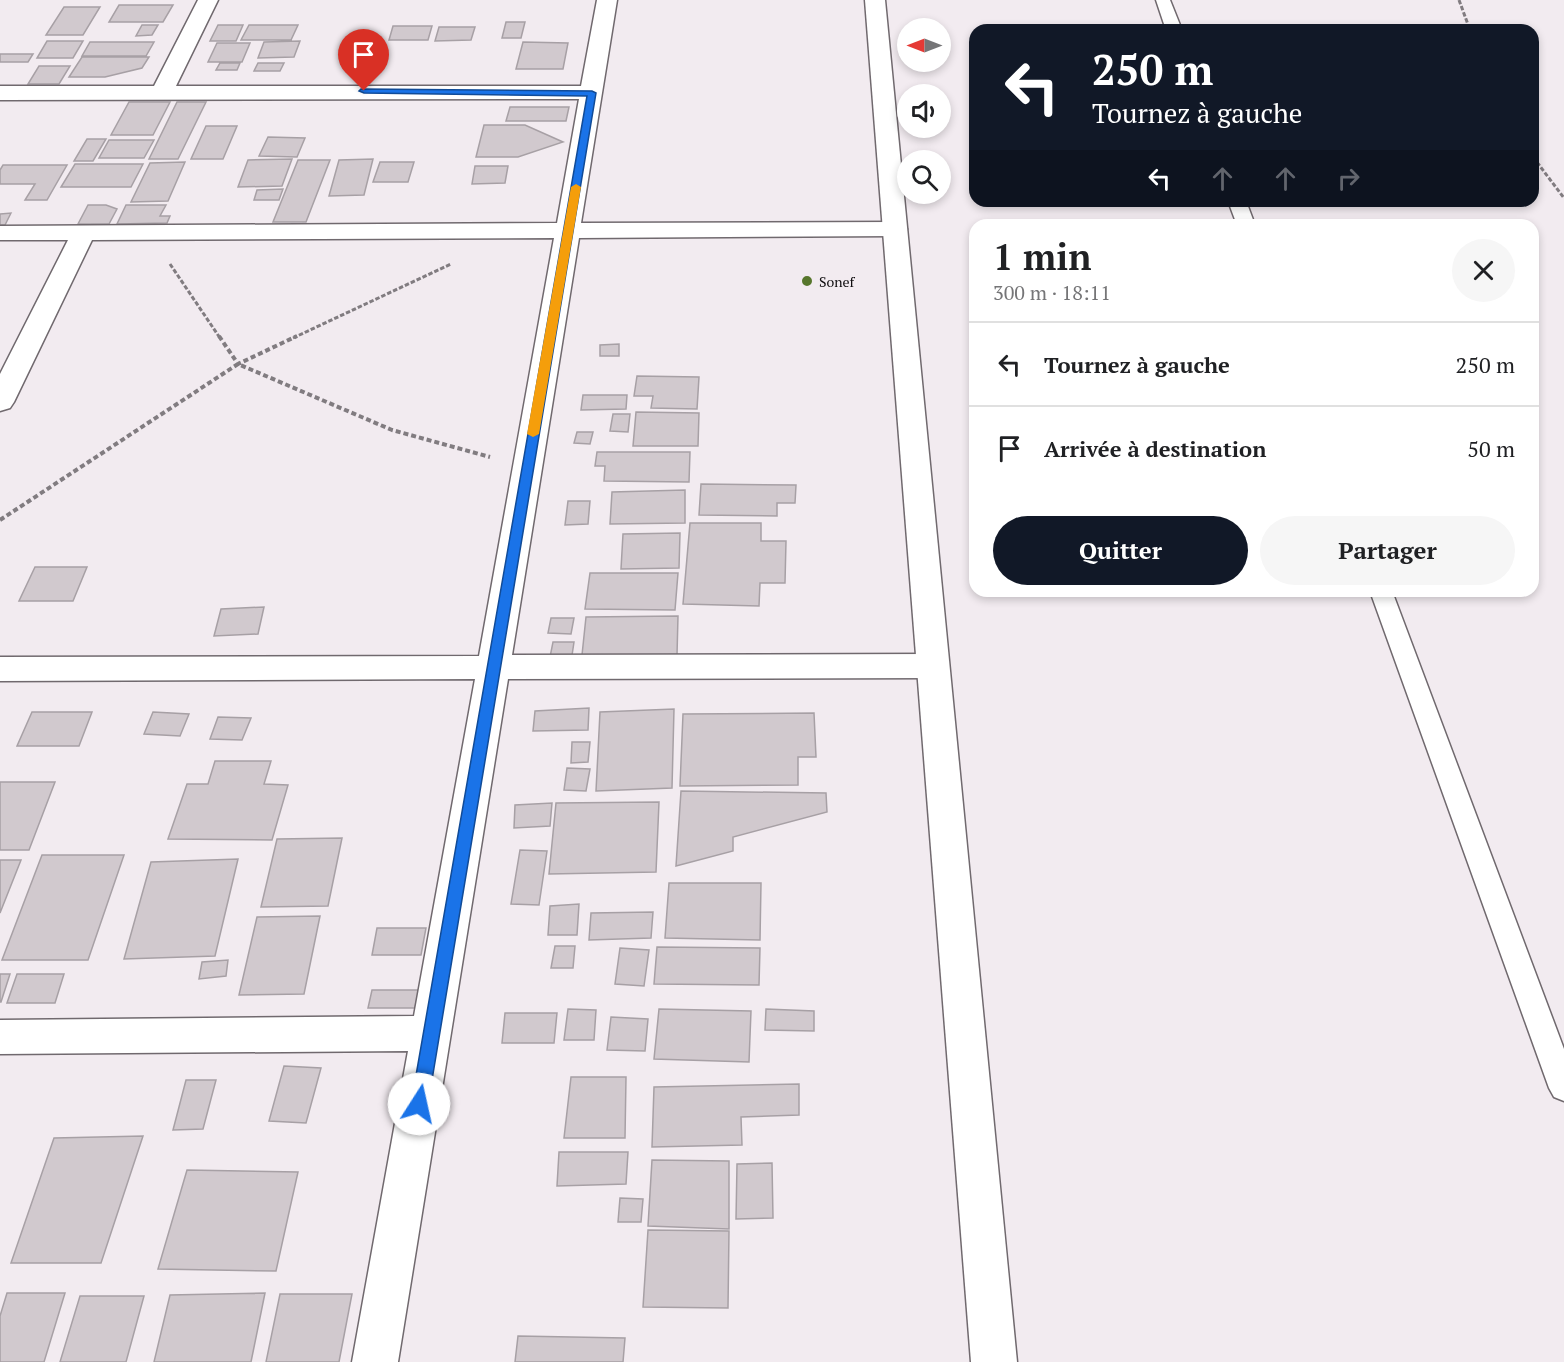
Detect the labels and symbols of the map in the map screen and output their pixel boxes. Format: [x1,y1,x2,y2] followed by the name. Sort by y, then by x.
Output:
[897,18,951,72] north arrow
[338,29,389,91] pin
[819,272,856,291] place label: Sonef
[800,274,814,288] marker: Sonef
[387,1072,451,1136] position arrow

